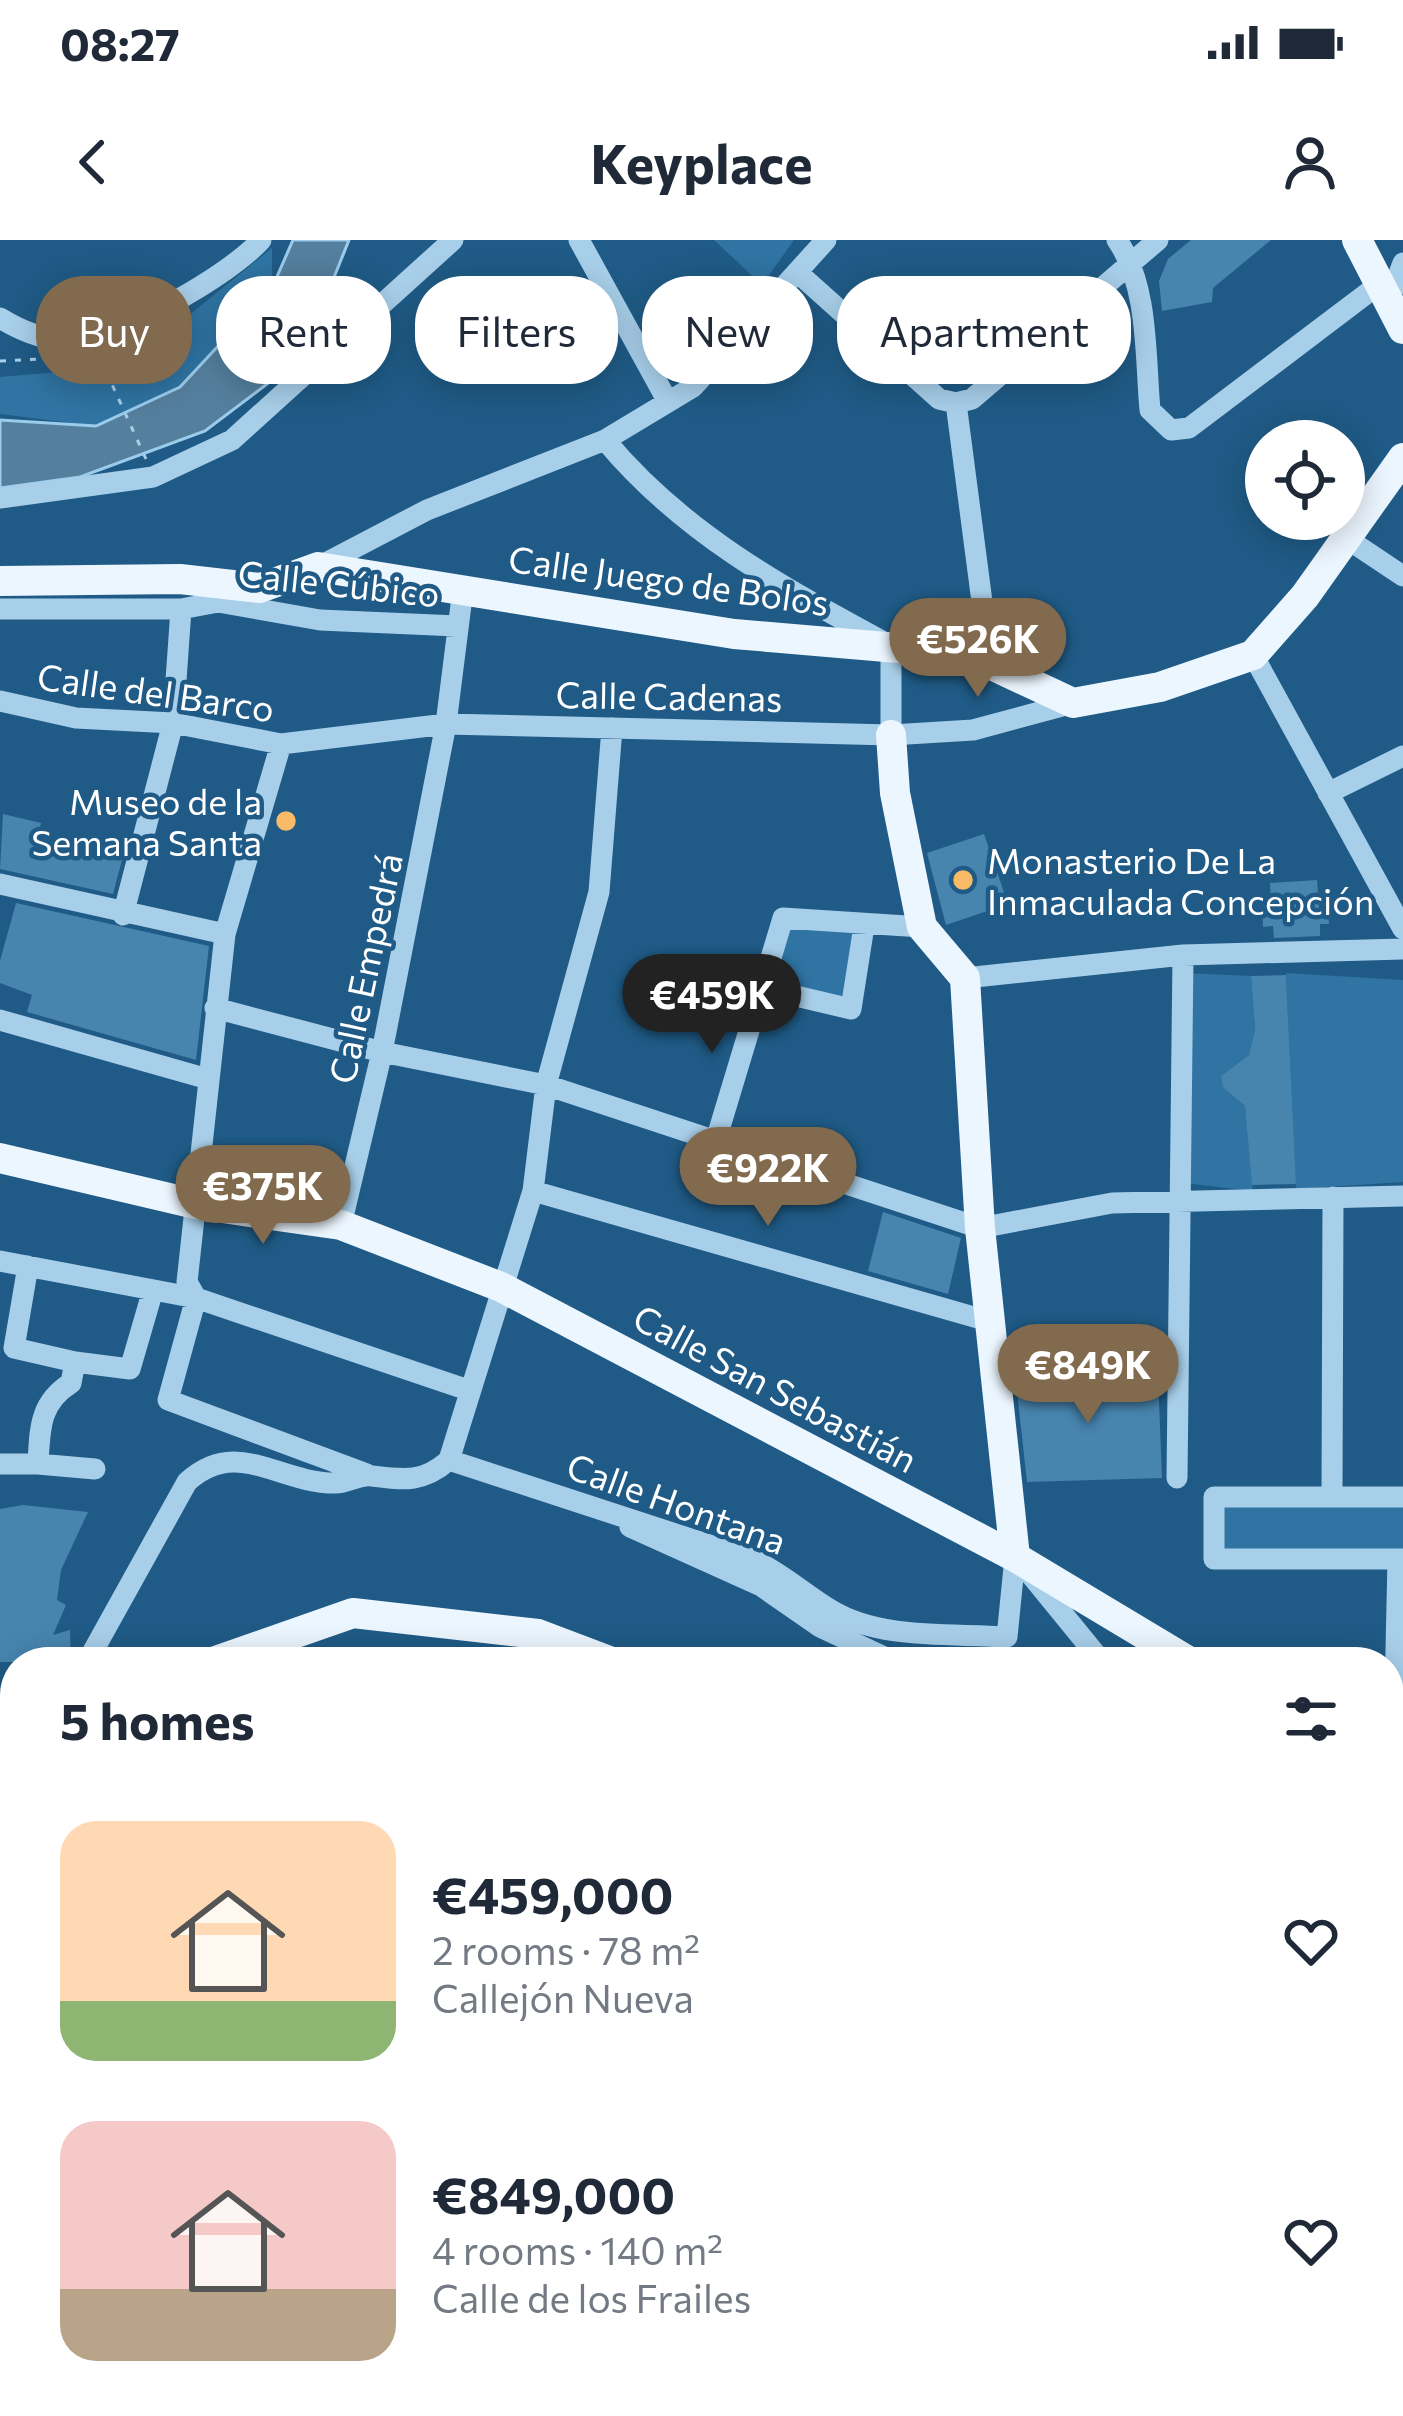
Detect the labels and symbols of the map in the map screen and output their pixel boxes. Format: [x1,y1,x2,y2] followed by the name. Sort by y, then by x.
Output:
[506,535,832,623] street label: Calle Juego de Bolos
[236,550,442,614] street label: Calle Cúbico
[894,598,1062,700] pin: €526K
[35,653,277,729] street label: Calle del Barco
[555,671,783,719] street label: Calle Cadenas
[31,778,262,863] place label: Museo de la Semana Santa
[273,808,299,834] marker: Museo de la Semana Santa
[987,837,1374,922] place label: Monasterio De La Inmaculada Concepción
[318,849,410,1087] street label: Calle Empedrá
[950,867,976,893] marker: Monasterio De La Inmaculada Concepción
[628,954,796,1056] pin: €459K
[684,1127,852,1229] pin: €922K
[179,1145,347,1247] pin: €375K
[627,1294,925,1480] street label: Calle San Sebastián
[1004,1324,1172,1426] pin: €849K
[561,1442,793,1562] street label: Calle Hontana

